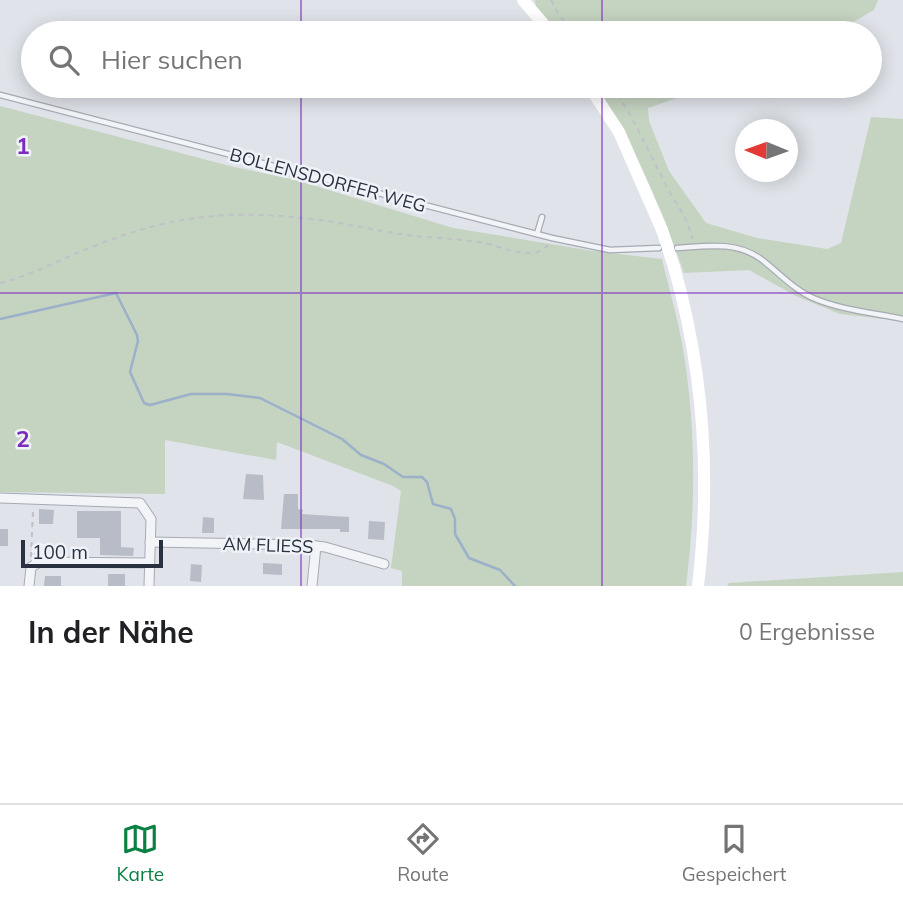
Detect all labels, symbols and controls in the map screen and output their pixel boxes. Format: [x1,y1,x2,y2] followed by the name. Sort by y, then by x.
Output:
[21,21,882,98] search box
[45,41,83,79] icon: search
[101,43,243,76] text: Hier suchen
[735,119,798,182] north arrow
[16,131,30,160] text: 1
[227,143,429,217] street label: BOLLENSDORFER WEG
[16,424,30,453] text: 2
[222,532,314,558] street label: AM FLIESS
[21,537,163,569] scale bar
[32,540,88,564] text: 100 m
[28,613,194,651] text: In der Nähe
[739,617,875,646] text: 0 Ergebnisse
[116,820,164,886] tab: Karte
[397,820,449,886] tab: Route
[682,820,787,886] tab: Gespeichert

